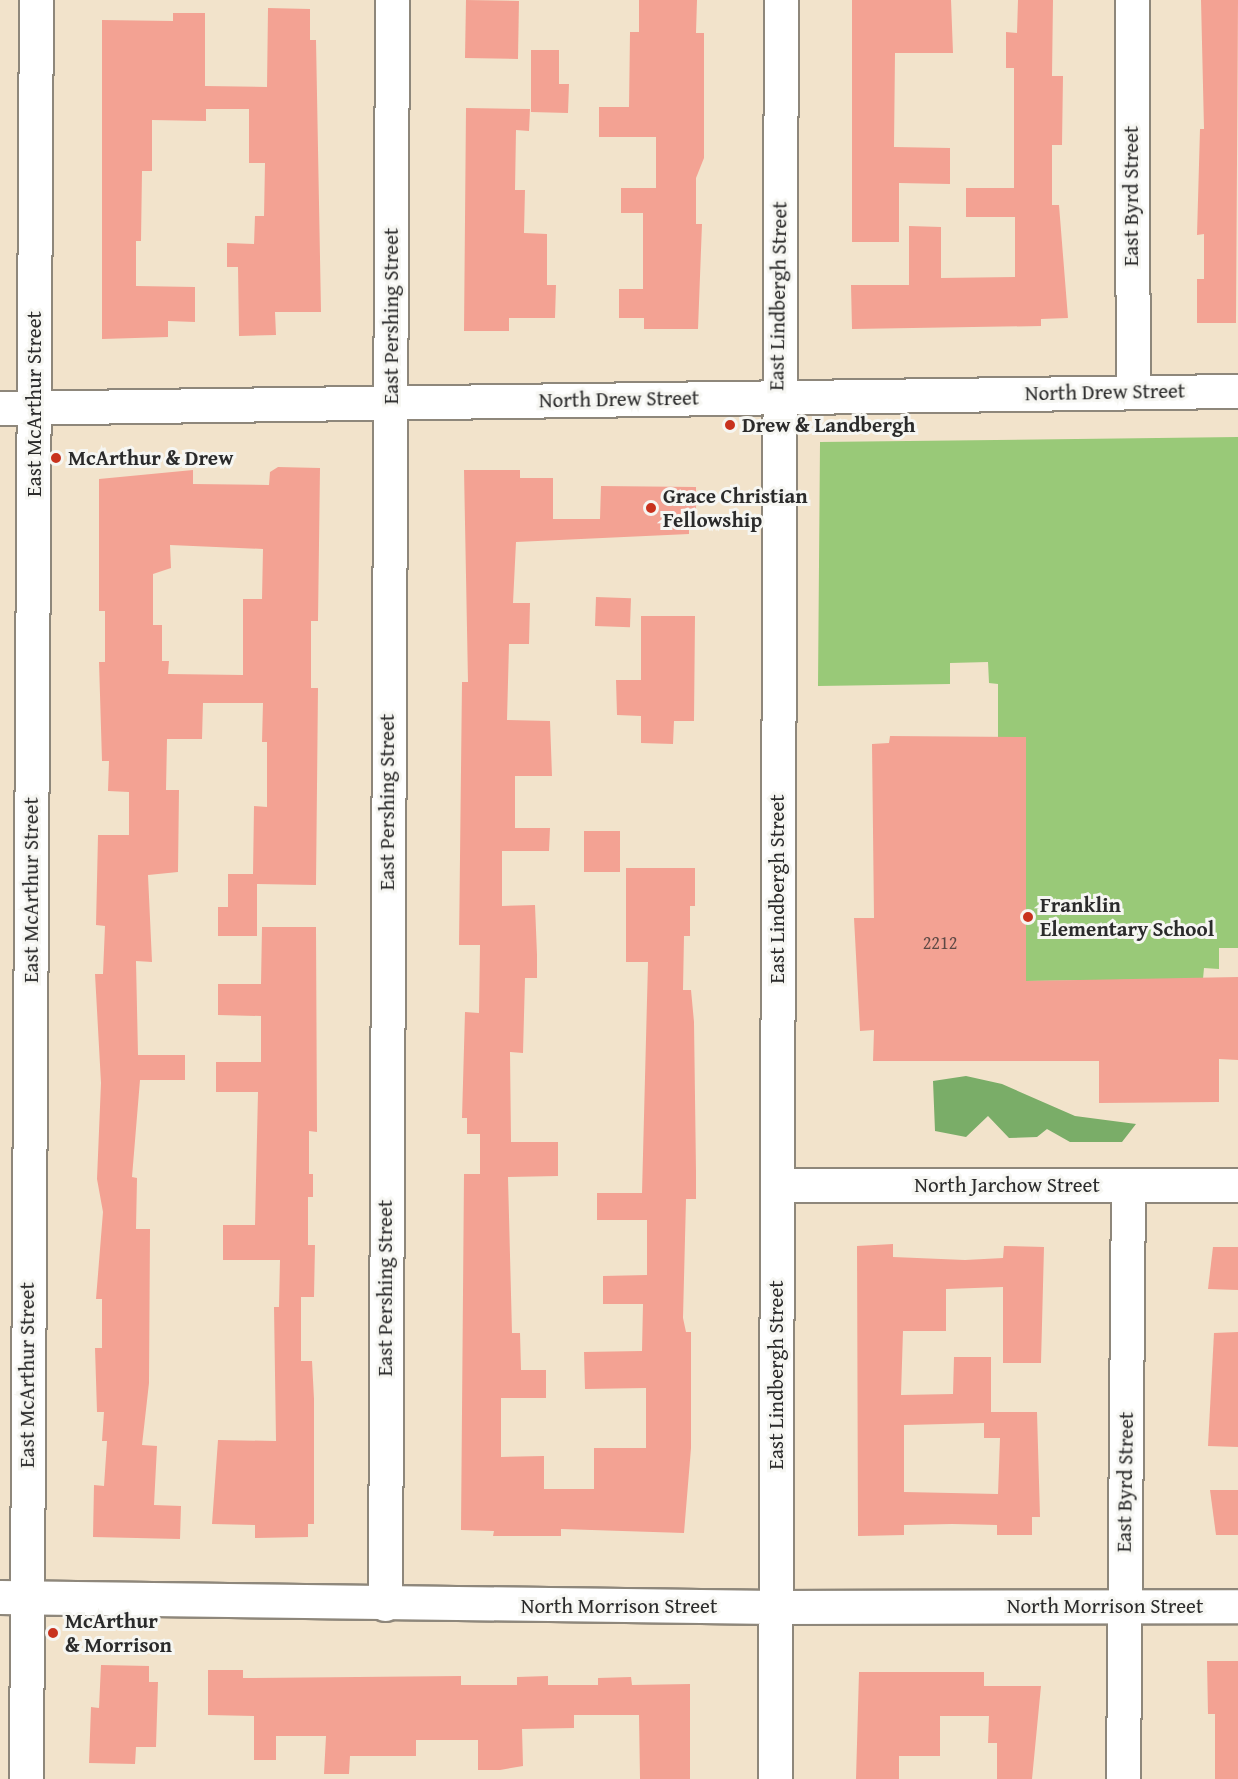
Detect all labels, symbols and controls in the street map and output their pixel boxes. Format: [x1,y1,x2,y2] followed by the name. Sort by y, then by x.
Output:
[1118,126,1144,266] street label: East Byrd Street
[764,201,792,391] street label: East Lindbergh Street
[378,228,404,404] street label: East Pershing Street
[21,311,47,497] street label: East McArthur Street
[1025,378,1185,406] street label: North Drew Street
[539,385,699,413] street label: North Drew Street
[742,412,915,438] place label: Drew & Landbergh
[723,418,737,432] marker: Drew & Landbergh
[68,445,233,471] place label: McArthur & Drew
[49,451,63,465] marker: McArthur & Drew
[663,483,808,533] place label: Grace Christian Fellowship
[644,501,658,515] marker: Grace Christian Fellowship
[374,714,400,890] street label: East Pershing Street
[764,794,790,984] street label: East Lindbergh Street
[18,797,44,983] street label: East McArthur Street
[1040,892,1214,942] place label: Franklin Elementary School
[1021,910,1035,924] marker: Franklin Elementary School
[923,932,957,954] house number: 2212
[914,1172,1100,1198] street label: North Jarchow Street
[372,1200,398,1376] street label: East Pershing Street
[763,1280,789,1470] street label: East Lindbergh Street
[14,1282,40,1468] street label: East McArthur Street
[1111,1411,1139,1553] street label: East Byrd Street
[521,1593,717,1619] street label: North Morrison Street
[1007,1593,1203,1619] street label: North Morrison Street
[65,1608,172,1658] place label: McArthur & Morrison
[46,1626,60,1640] marker: McArthur & Morrison

